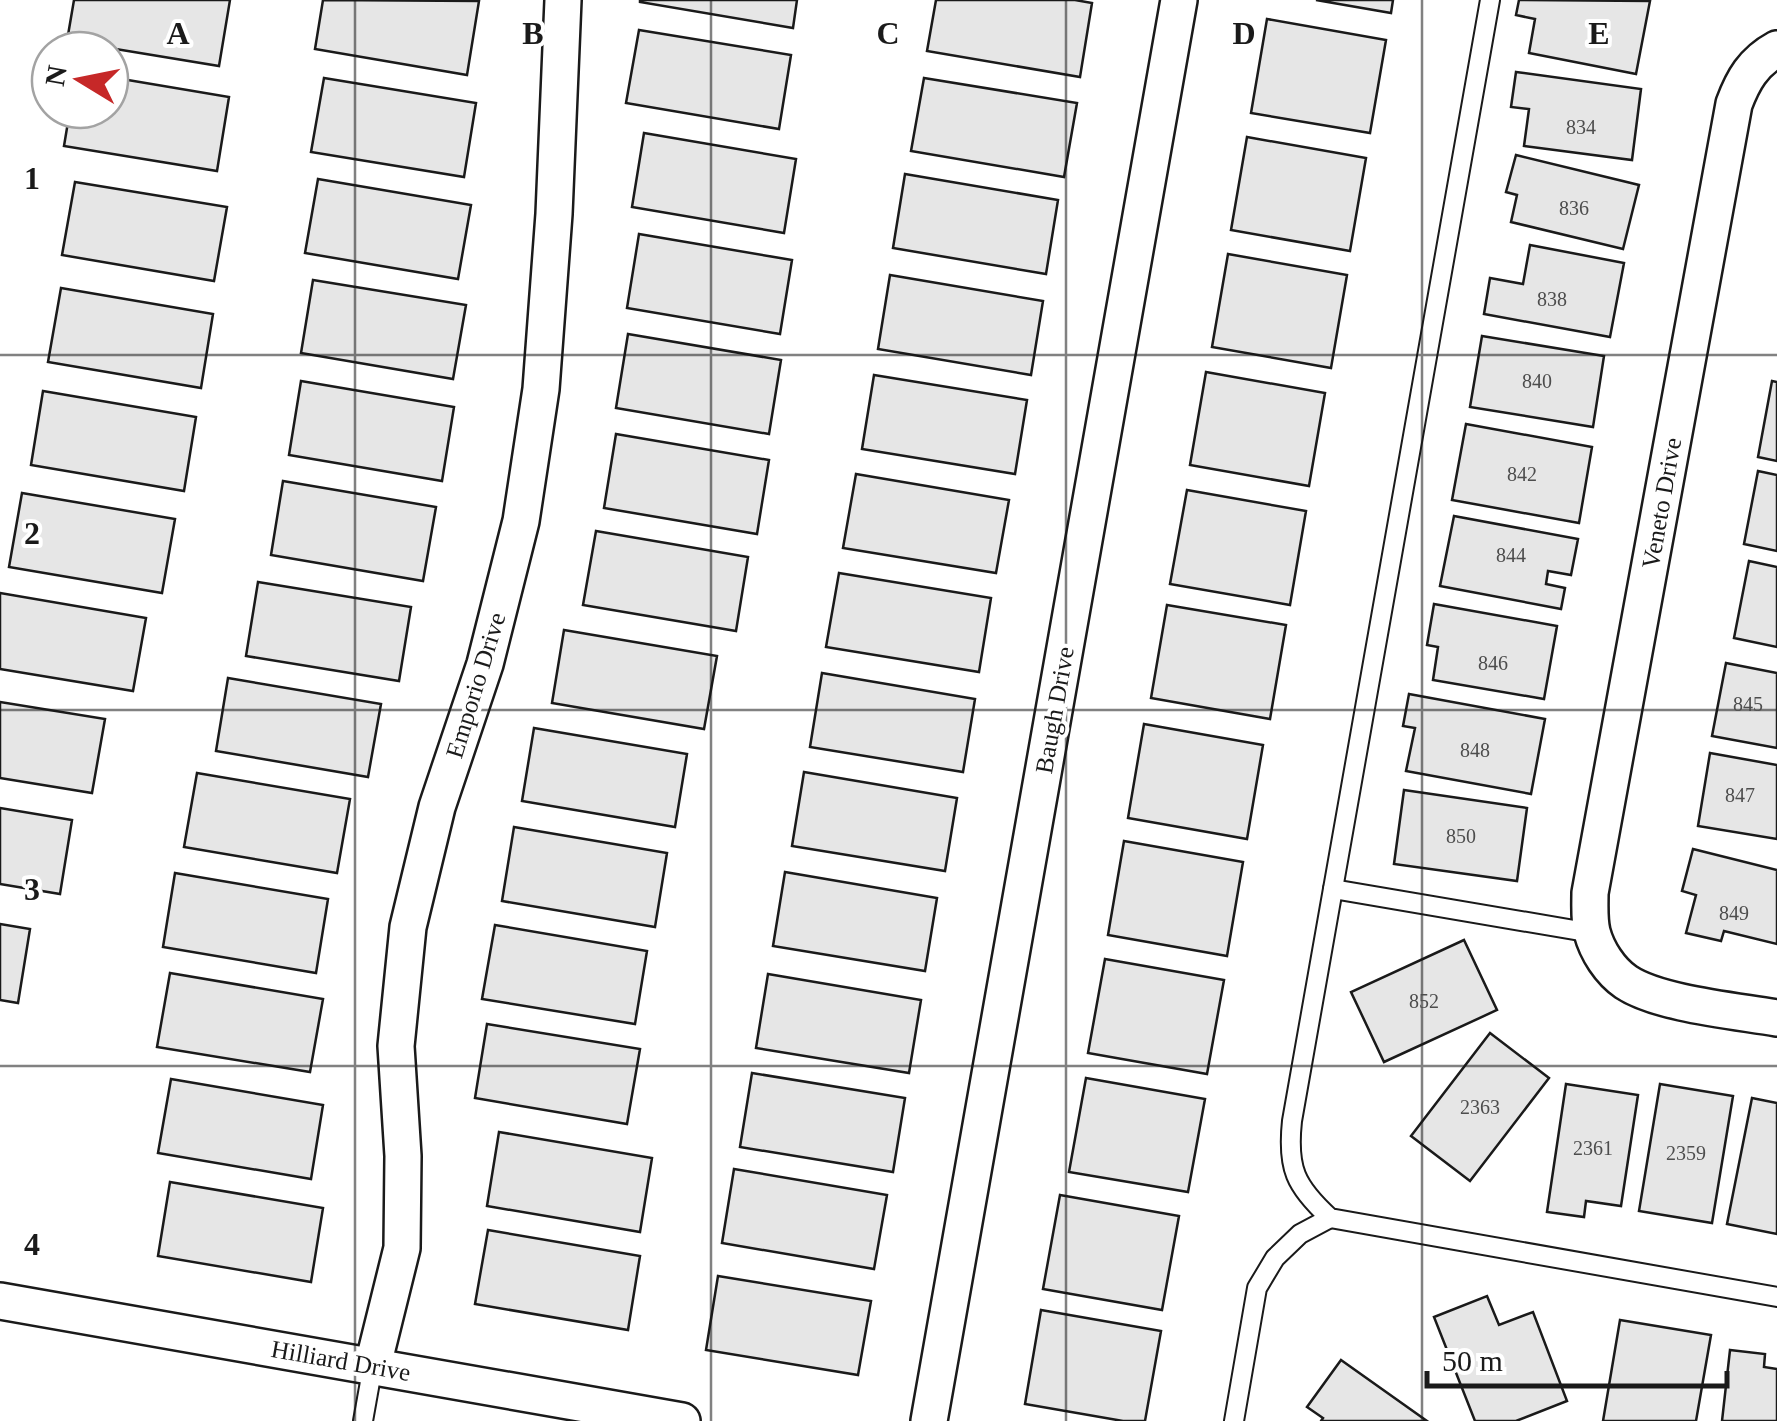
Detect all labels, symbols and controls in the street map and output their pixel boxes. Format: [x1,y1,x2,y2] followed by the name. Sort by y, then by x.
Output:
[166,15,190,51] text: A
[522,15,544,51] text: B
[876,15,900,51] text: C
[1232,15,1256,51] text: D
[1588,15,1610,51] text: E
[30,30,130,130] north arrow
[39,63,73,88] text: N
[1566,116,1596,138] house number: 834
[24,160,40,196] text: 1
[1559,197,1589,219] house number: 836
[1537,288,1567,310] house number: 838
[1522,370,1552,392] house number: 840
[1637,435,1686,571] street label: Veneto Drive
[1507,463,1537,485] house number: 842
[24,515,40,551] text: 2
[1496,544,1526,566] house number: 844
[441,609,510,761] street label: Emporio Drive
[1030,644,1079,776] street label: Baugh Drive
[1478,652,1508,674] house number: 846
[1733,693,1763,715] house number: 845
[1460,739,1490,761] house number: 848
[1725,784,1755,806] house number: 847
[1446,825,1476,847] house number: 850
[24,871,40,907] text: 3
[1719,902,1749,924] house number: 849
[1409,990,1439,1012] house number: 852
[1460,1096,1500,1118] house number: 2363
[1573,1137,1613,1159] house number: 2361
[1666,1142,1706,1164] house number: 2359
[24,1226,40,1262] text: 4
[1427,1326,1727,1388] scale bar
[269,1335,413,1386] street label: Hilliard Drive
[1442,1344,1503,1377] text: 50 m

